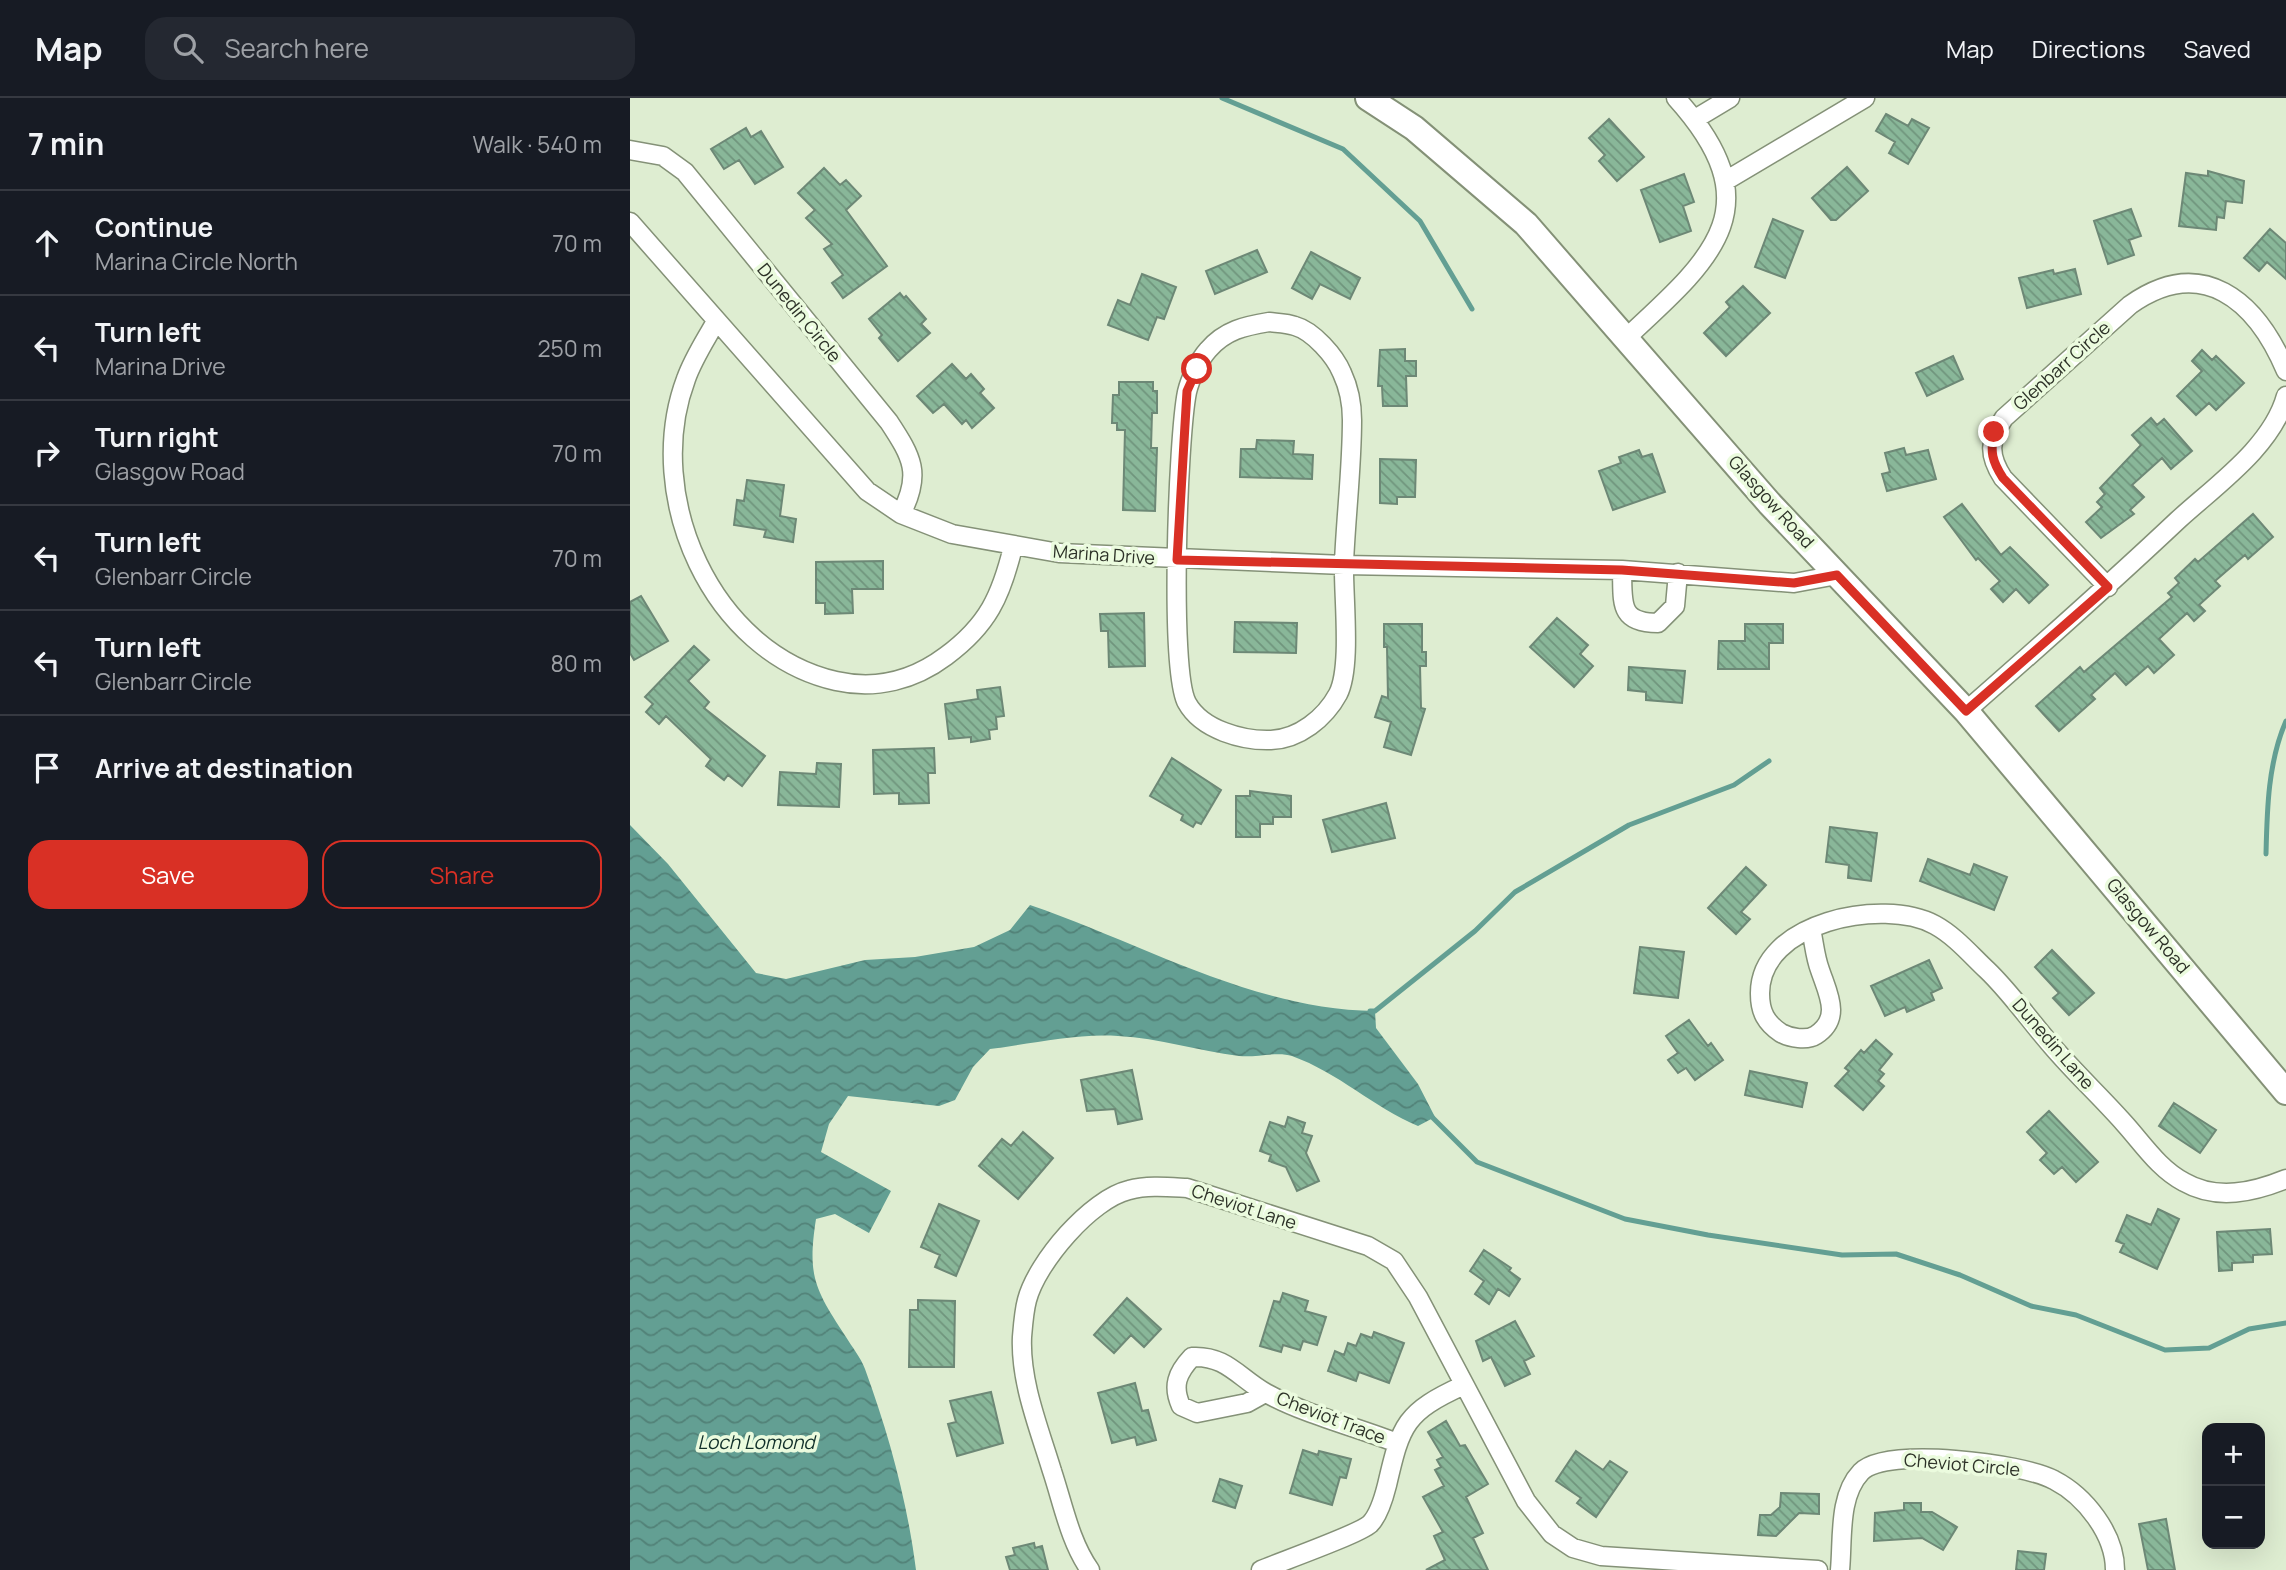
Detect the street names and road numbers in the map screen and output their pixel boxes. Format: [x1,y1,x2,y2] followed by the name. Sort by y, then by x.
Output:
[752,258,847,367] street label: Dunedin Circle
[2008,315,2115,415] street label: Glenbarr Circle
[1724,450,1820,553] street label: Glasgow Road
[1052,538,1156,570] street label: Marina Drive
[2102,873,2196,978] street label: Glasgow Road
[2007,993,2100,1094] street label: Dunedin Lane
[1189,1178,1300,1234] street label: Cheviot Lane
[1274,1385,1389,1449] street label: Cheviot Trace
[1903,1447,2021,1481] street label: Cheviot Circle

